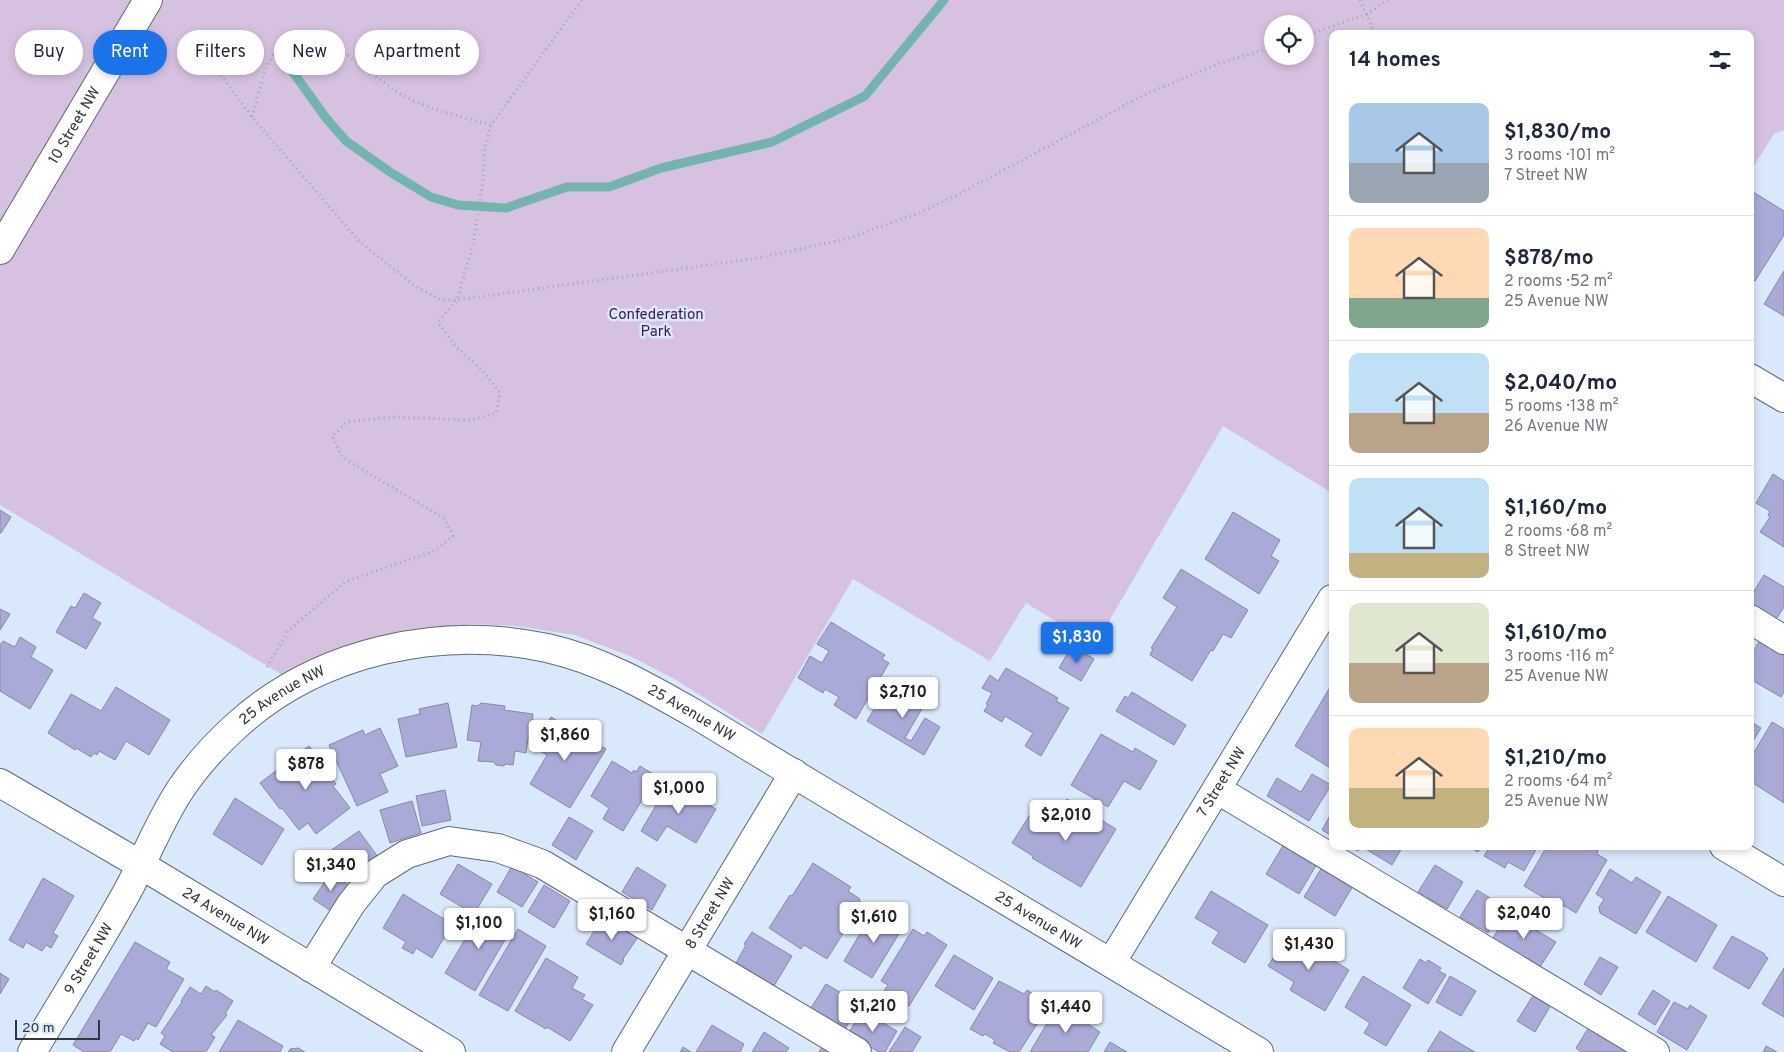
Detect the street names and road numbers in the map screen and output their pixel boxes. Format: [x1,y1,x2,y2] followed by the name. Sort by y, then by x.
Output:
[45,84,105,168] street label: 10 Street NW
[236,662,328,730] street label: 25 Avenue NW
[644,681,738,747] street label: 25 Avenue NW
[1194,744,1251,821] street label: 7 Street NW
[682,875,740,953] street label: 8 Street NW
[178,884,272,951] street label: 24 Avenue NW
[991,888,1085,954] street label: 25 Avenue NW
[61,920,118,999] street label: 9 Street NW

